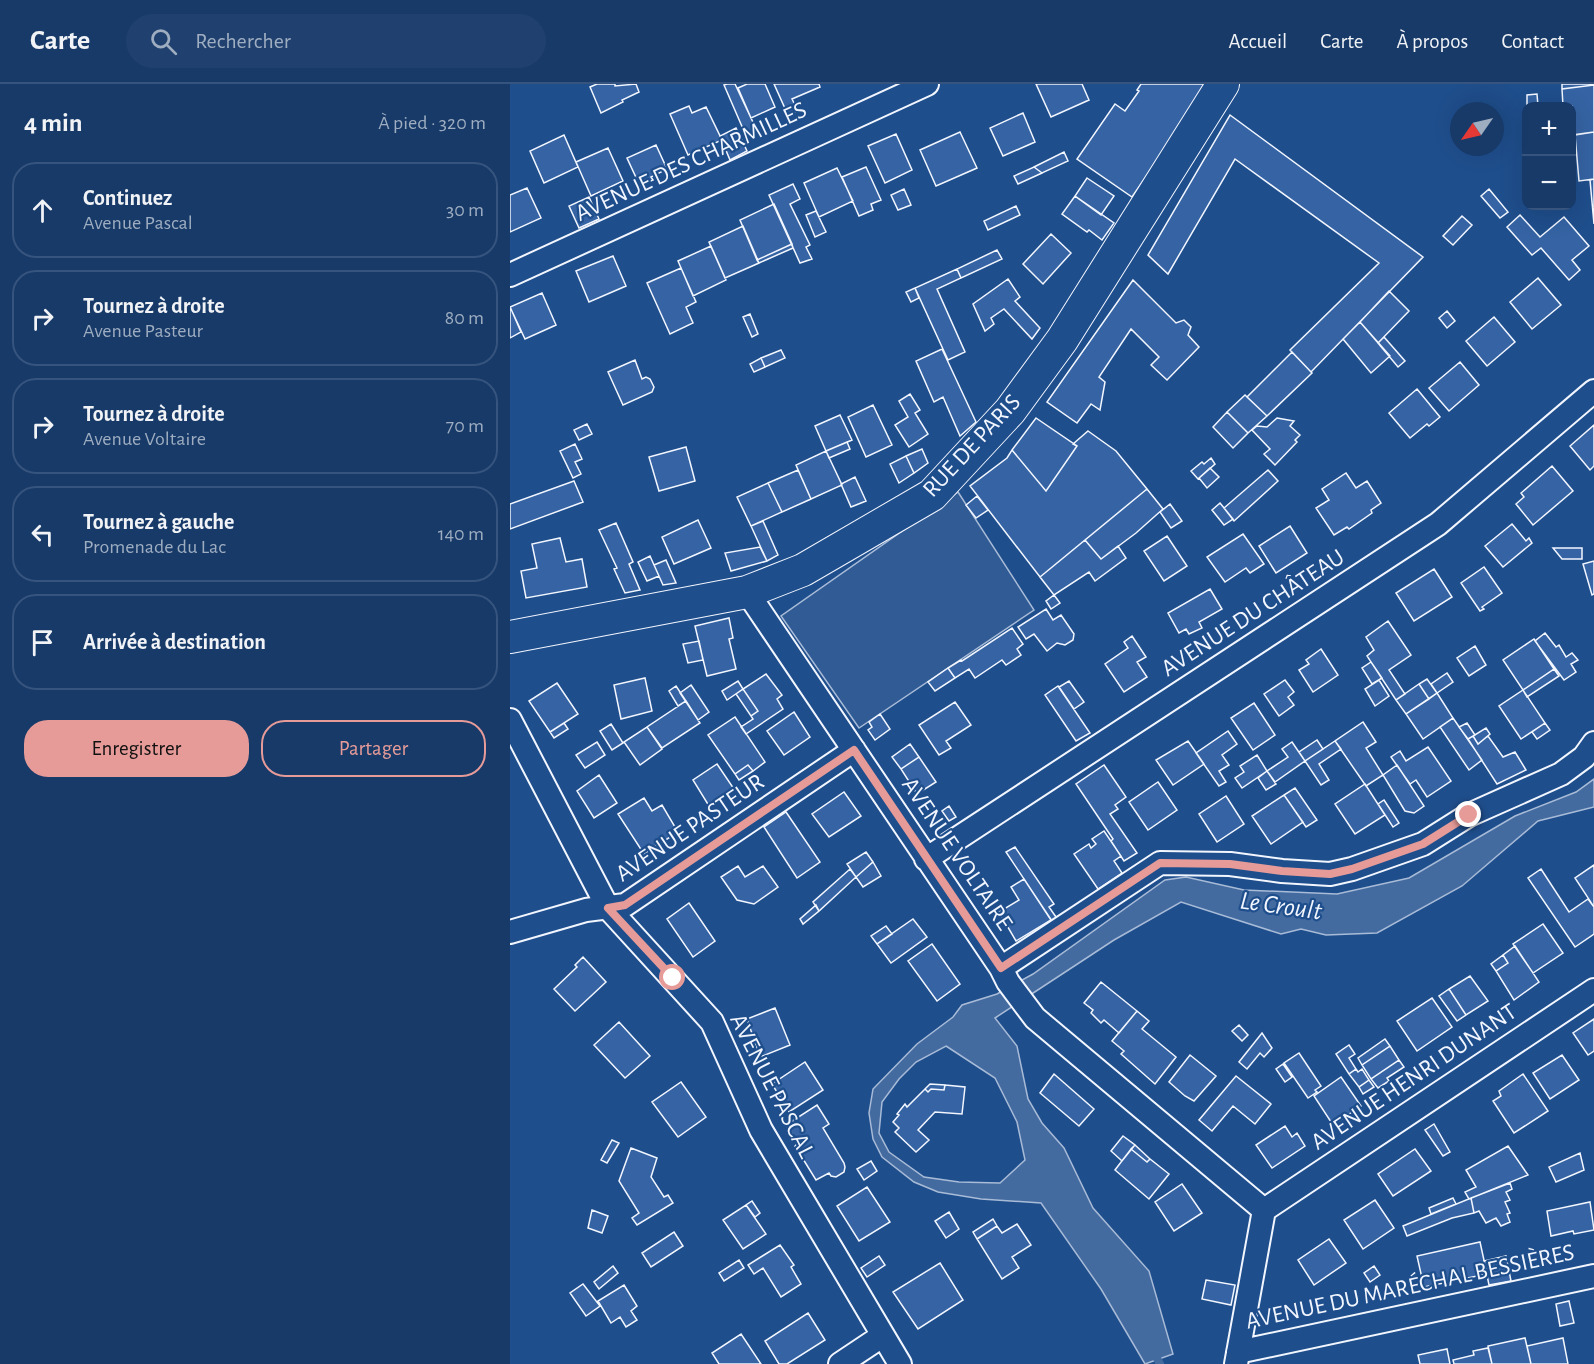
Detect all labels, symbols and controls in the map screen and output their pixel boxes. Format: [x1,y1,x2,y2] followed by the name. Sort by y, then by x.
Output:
[126,14,546,68] search box
[147,25,180,58] icon: search
[30,27,90,55] text: Carte
[195,30,291,52] text: Rechercher
[1229,31,1287,52] text: Accueil
[1320,31,1363,52] text: Carte
[1396,31,1468,52] text: À propos
[1501,31,1564,52] text: Contact
[572,98,810,226] street label: AVENUE DES CHARMILLES
[1450,102,1504,156] north arrow
[1522,102,1576,210] map controls
[1522,102,1576,156] button: +
[24,110,83,136] text: 4 min
[378,113,486,133] text: À pied · 320 m
[1522,156,1576,210] button: −
[83,187,172,209] text: Continuez
[26,194,59,227] icon: ahead
[446,200,484,220] text: 30 m
[83,213,193,233] text: Avenue Pascal
[83,295,225,317] text: Tournez à droite
[26,302,59,335] icon: right
[445,308,484,328] text: 80 m
[83,321,203,341] text: Avenue Pasteur
[919,390,1025,502] street label: RUE DE PARIS
[83,403,225,425] text: Tournez à droite
[26,410,59,443] icon: right
[446,416,484,436] text: 70 m
[83,429,206,449] text: Avenue Voltaire
[83,511,234,533] text: Tournez à gauche
[26,518,59,551] icon: left
[438,524,484,544] text: 140 m
[83,537,226,557] text: Promenade du Lac
[1156,543,1349,681] street label: AVENUE DU CHÂTEAU
[26,626,59,659] icon: arrive
[83,631,266,653] text: Arrivée à destination
[24,720,249,777] button: Enregistrer
[261,720,486,777] button: Partager
[612,770,768,886] street label: AVENUE PASTEUR
[897,773,1017,935] street label: AVENUE VOLTAIRE
[1455,801,1481,827] route end
[1238,887,1324,925] water label: Le Croult
[659,964,685,990] route start
[1307,999,1521,1155] street label: AVENUE HENRI DUNANT
[725,1010,819,1162] street label: AVENUE PASCAL
[1243,1238,1576,1334] street label: AVENUE DU MARÉCHAL BESSIÈRES

